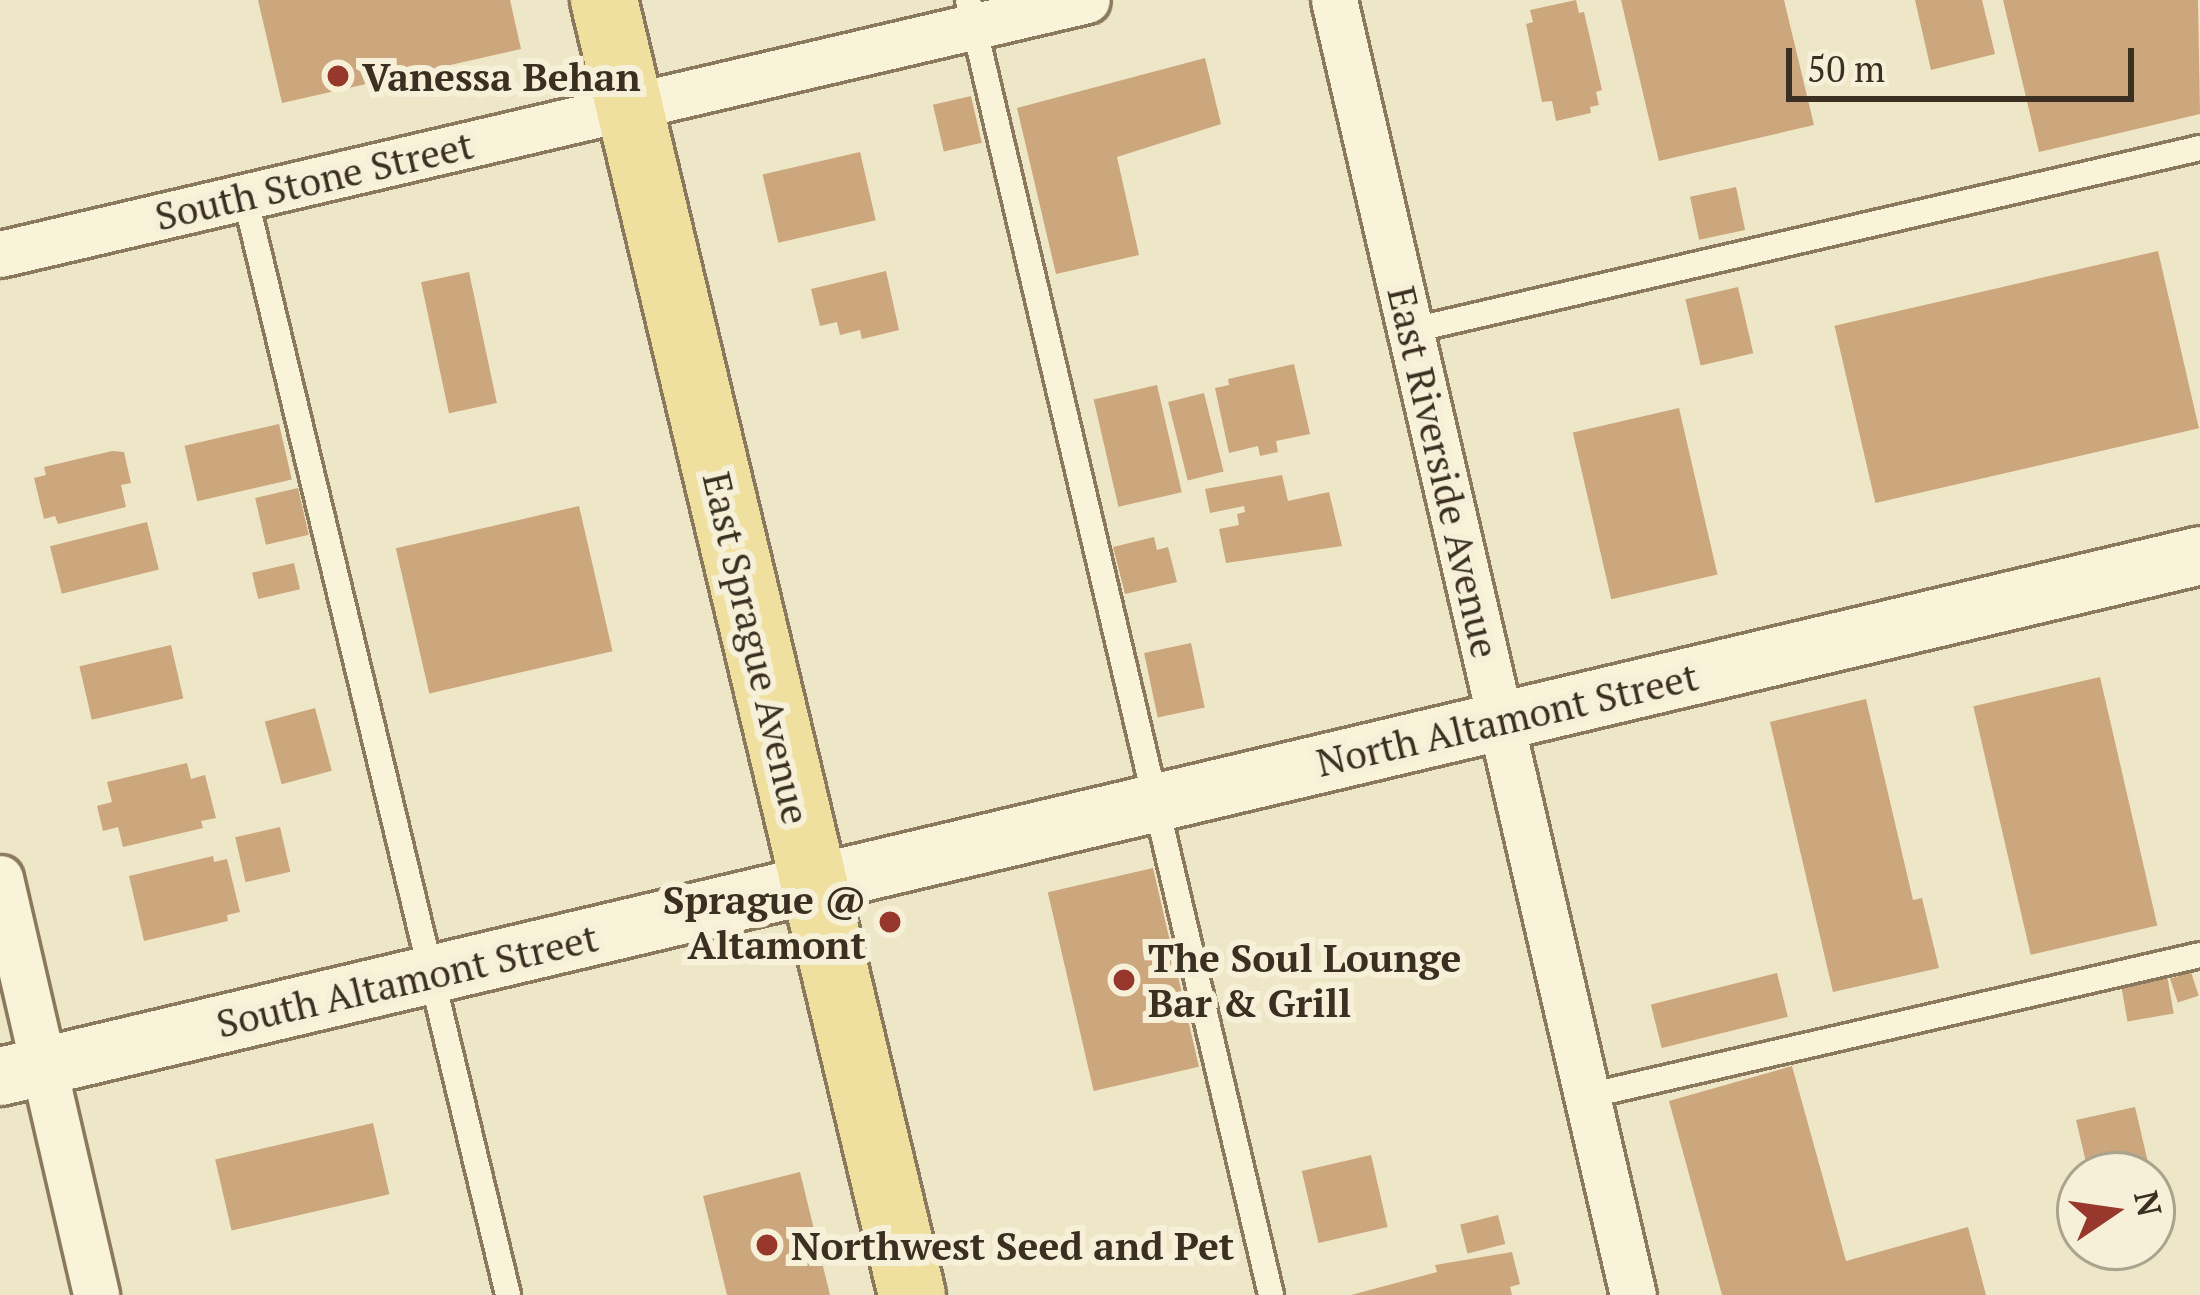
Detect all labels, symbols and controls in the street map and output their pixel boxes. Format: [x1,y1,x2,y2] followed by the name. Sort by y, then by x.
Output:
[1792,24,2140,98] scale bar
[1807,45,1885,92] text: 50 m
[362,53,641,99] place label: Vanessa Behan
[325,63,351,89] marker: Vanessa Behan
[150,121,478,239] street label: South Stone Street
[1378,281,1510,663] street label: East Riverside Avenue
[694,467,820,829] street label: East Sprague Avenue
[1311,652,1703,786] street label: North Altamont Street
[663,877,866,968] place label: Sprague @ Altamont
[877,909,903,935] marker: Sprague @ Altamont
[211,913,603,1047] street label: South Altamont Street
[1148,935,1461,1026] place label: The Soul Lounge Bar & Grill
[1111,967,1137,993] marker: The Soul Lounge Bar & Grill
[2056,1151,2176,1271] north arrow
[2125,1186,2172,1220] text: N
[791,1222,1234,1268] place label: Northwest Seed and Pet
[754,1232,780,1258] marker: Northwest Seed and Pet

